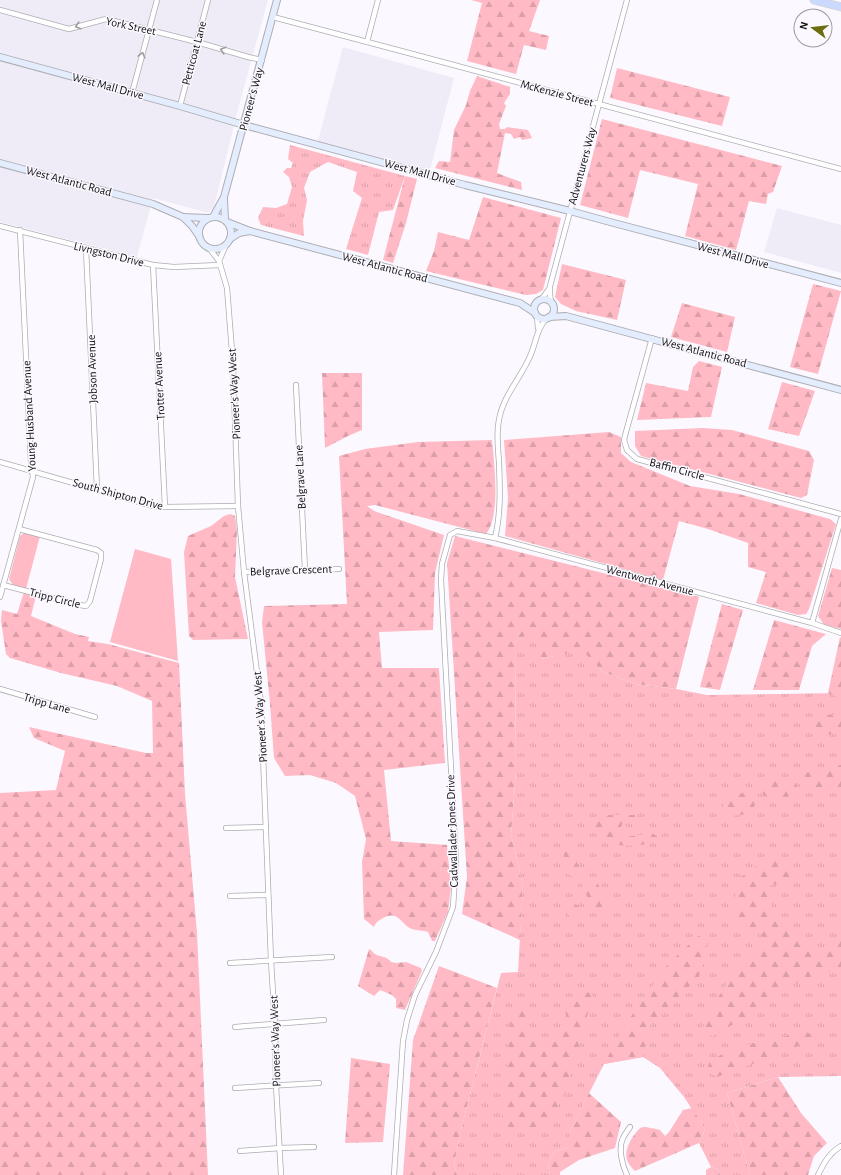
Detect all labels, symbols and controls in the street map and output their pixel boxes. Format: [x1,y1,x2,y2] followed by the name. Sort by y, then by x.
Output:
[793,8,833,48] north arrow
[105,15,157,37] street label: York Street
[180,20,208,86] street label: Petticoat Lane
[798,20,810,31] text: N
[75,21,82,30] one-way arrow
[219,46,226,55] one-way arrow
[137,52,146,59] one-way arrow
[237,66,266,132] street label: Pioneer's Way
[71,71,145,101] street label: West Mall Drive
[519,77,595,109] street label: McKenzie Street
[566,126,599,206] street label: Adventurers Way
[383,157,457,187] street label: West Mall Drive
[25,164,113,198] street label: West Atlantic Road
[73,239,145,269] street label: Livngston Drive
[696,240,770,270] street label: West Mall Drive
[341,250,429,284] street label: West Atlantic Road
[85,334,99,404] street label: Jobson Avenue
[660,335,748,369] street label: West Atlantic Road
[226,348,243,440] street label: Pioneer's Way West
[151,351,167,421] street label: Trotter Avenue
[20,360,38,472] street label: Young Husband Avenue
[292,445,308,509] street label: Belgrave Lane
[648,456,706,482] street label: Baffin Circle
[72,476,164,512] street label: South Shipton Drive
[250,563,332,577] street label: Belgrave Crescent
[605,563,695,597] street label: Wentworth Avenue
[28,586,82,610] street label: Tripp Circle
[251,671,270,763] street label: Pioneer's Way West
[22,691,72,715] street label: Tripp Lane
[444,774,460,888] street label: Cadwallader Jones Drive
[267,995,284,1087] street label: Pioneer's Way West

